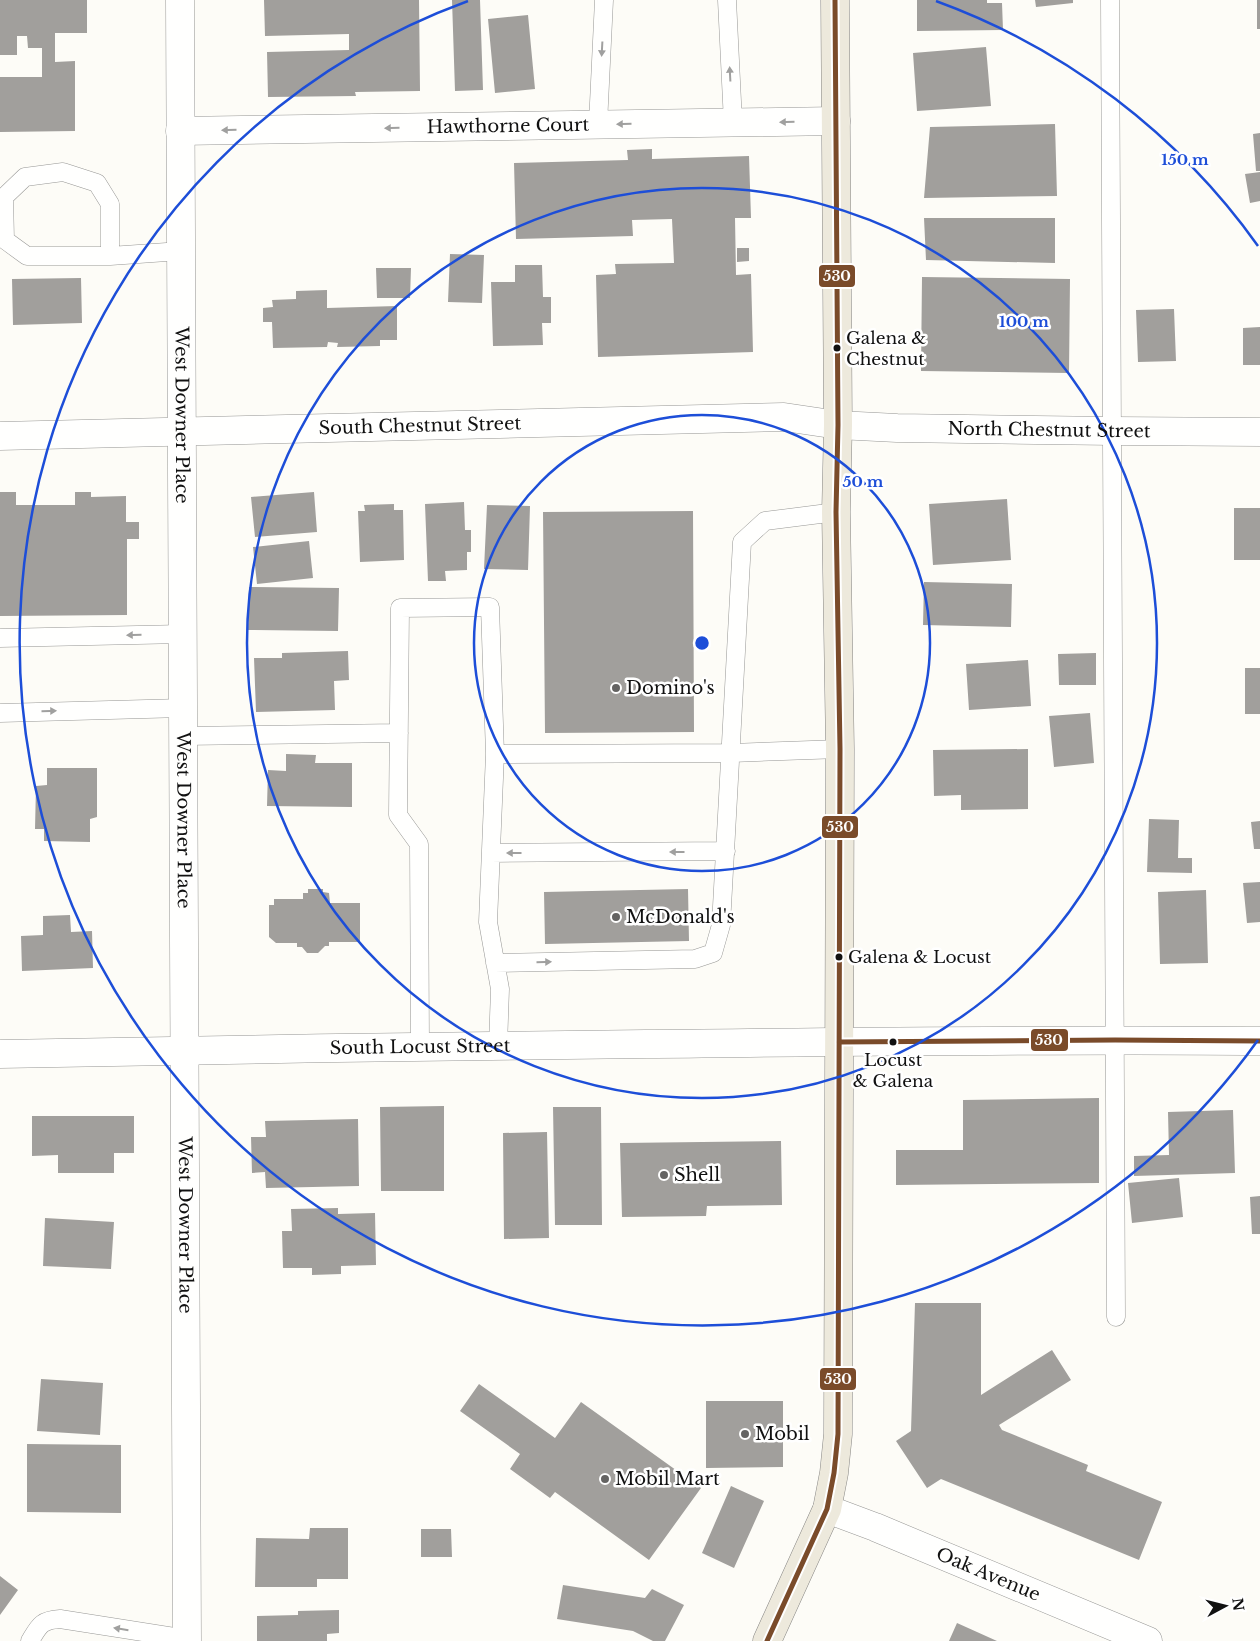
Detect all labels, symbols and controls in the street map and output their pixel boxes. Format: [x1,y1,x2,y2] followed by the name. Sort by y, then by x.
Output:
[597,41,605,57] one-way arrow
[726,65,734,81] one-way arrow
[426,114,590,138] street label: Hawthorne Court
[779,118,795,126] one-way arrow
[616,120,632,128] one-way arrow
[384,124,400,132] one-way arrow
[221,127,237,135] one-way arrow
[1161,150,1209,169] text: 150 m
[818,264,856,288] line badge: 530
[823,267,851,285] text: 530
[999,312,1049,331] text: 100 m
[170,325,193,504] street label: West Downer Place
[846,328,926,370] place label: Galena & Chestnut
[832,343,842,353] marker: Galena & Chestnut
[318,412,522,439] street label: South Chestnut Street
[947,418,1151,442] street label: North Chestnut Street
[843,472,884,491] text: 50 m
[126,631,142,639] one-way arrow
[693,634,711,652] centre of rings
[626,677,715,699] place label: Domino's
[610,682,622,694] marker: Domino's
[41,707,57,715] one-way arrow
[172,730,195,909] street label: West Downer Place
[821,815,859,839] line badge: 530
[826,818,854,836] text: 530
[669,848,685,856] one-way arrow
[506,849,522,857] one-way arrow
[626,906,735,928] place label: McDonald's
[610,911,622,923] marker: McDonald's
[848,947,992,968] place label: Galena & Locust
[834,952,844,962] marker: Galena & Locust
[536,958,552,966] one-way arrow
[1030,1028,1069,1052] line badge: 530
[1035,1031,1063,1049] text: 530
[329,1035,511,1059] street label: South Locust Street
[888,1037,898,1047] marker: Locust & Galena
[853,1050,934,1092] place label: Locust & Galena
[174,1135,197,1314] street label: West Downer Place
[674,1164,720,1186] place label: Shell
[658,1169,670,1181] marker: Shell
[819,1367,857,1391] line badge: 530
[824,1370,852,1388] text: 530
[755,1423,810,1445] place label: Mobil
[739,1428,751,1440] marker: Mobil
[615,1468,720,1490] place label: Mobil Mart
[599,1473,611,1485] marker: Mobil Mart
[933,1543,1044,1606] street label: Oak Avenue
[1200,1581,1250,1631] north arrow
[1228,1597,1248,1612] text: N
[113,1624,129,1632] one-way arrow

